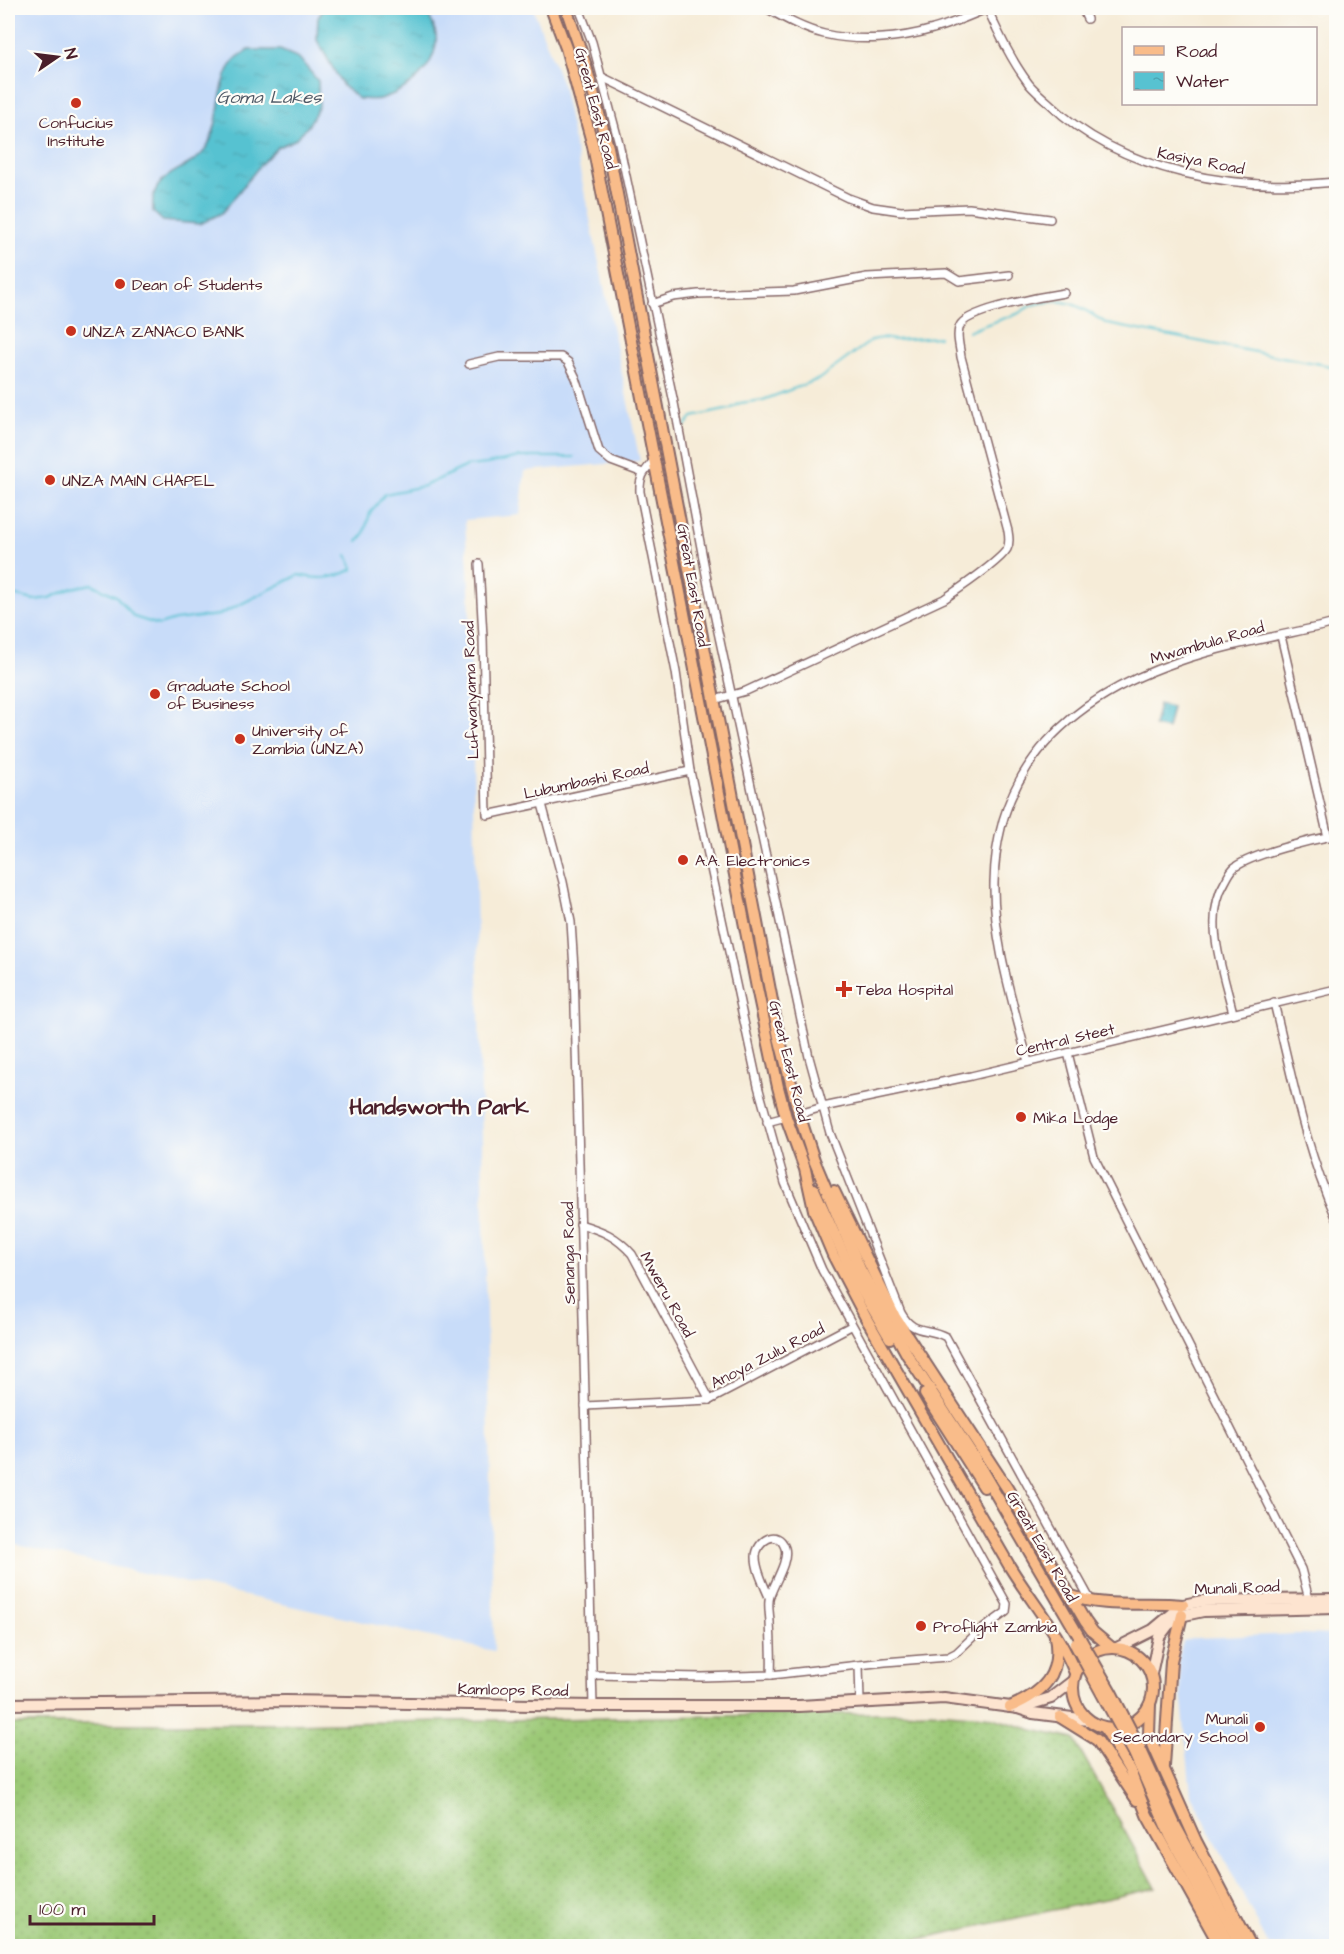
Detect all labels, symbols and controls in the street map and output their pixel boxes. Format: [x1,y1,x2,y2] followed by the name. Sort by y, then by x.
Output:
[27,27,87,87] north arrow
[1122,27,1317,105] legend
[1176,39,1217,64] text: Road
[569,45,623,171] street label: Great East Road
[59,46,82,61] text: N
[1176,69,1229,94] text: Water
[217,85,322,110] water label: Goma Lakes
[69,96,83,110] marker: Confucius Institute
[39,112,113,152] place label: Confucius Institute
[1155,142,1246,181] street label: Kasiya Road
[132,274,263,296] place label: Dean of Students
[113,277,127,291] marker: Dean of Students
[83,321,244,343] place label: UNZA ZANACO BANK
[64,324,78,338] marker: UNZA ZANACO BANK
[62,470,215,492] place label: UNZA MAIN CHAPEL
[43,473,57,487] marker: UNZA MAIN CHAPEL
[671,522,715,649] street label: Great East Road
[1148,616,1267,670] street label: Mwambula Road
[458,620,485,760] street label: Lufwanyama Road
[167,675,290,715] place label: Graduate School of Business
[148,687,162,701] marker: Graduate School of Business
[252,720,364,760] place label: University of Zambia (UNZA)
[233,732,247,746] marker: University of Zambia (UNZA)
[522,757,651,805] street label: Lubumbashi Road
[695,850,810,872] place label: A.A. Electronics
[676,853,690,867] marker: A.A. Electronics
[856,979,953,1001] place label: Teba Hospital
[837,982,851,996] marker: Teba Hospital
[763,998,815,1124] street label: Great East Road
[1014,1018,1117,1062] street label: Central Steet
[349,1092,529,1123] district label: Handsworth Park
[1033,1107,1119,1130] place label: Mika Lodge
[1014,1110,1028,1124] marker: Mika Lodge
[557,1201,582,1304] street label: Senanga Road
[634,1248,700,1341] street label: Mweru Road
[707,1318,829,1395] street label: Anoya Zulu Road
[1001,1487,1083,1606] street label: Great East Road
[1194,1576,1280,1600] street label: Munali Road
[933,1616,1057,1639] place label: Proflight Zambia
[914,1619,928,1633] marker: Proflight Zambia
[457,1678,569,1702] street label: Kamloops Road
[1113,1708,1249,1749] place label: Munali Secondary School
[1253,1720,1267,1734] marker: Munali Secondary School
[30,1888,154,1926] scale bar
[39,1897,85,1922] text: 100 m

